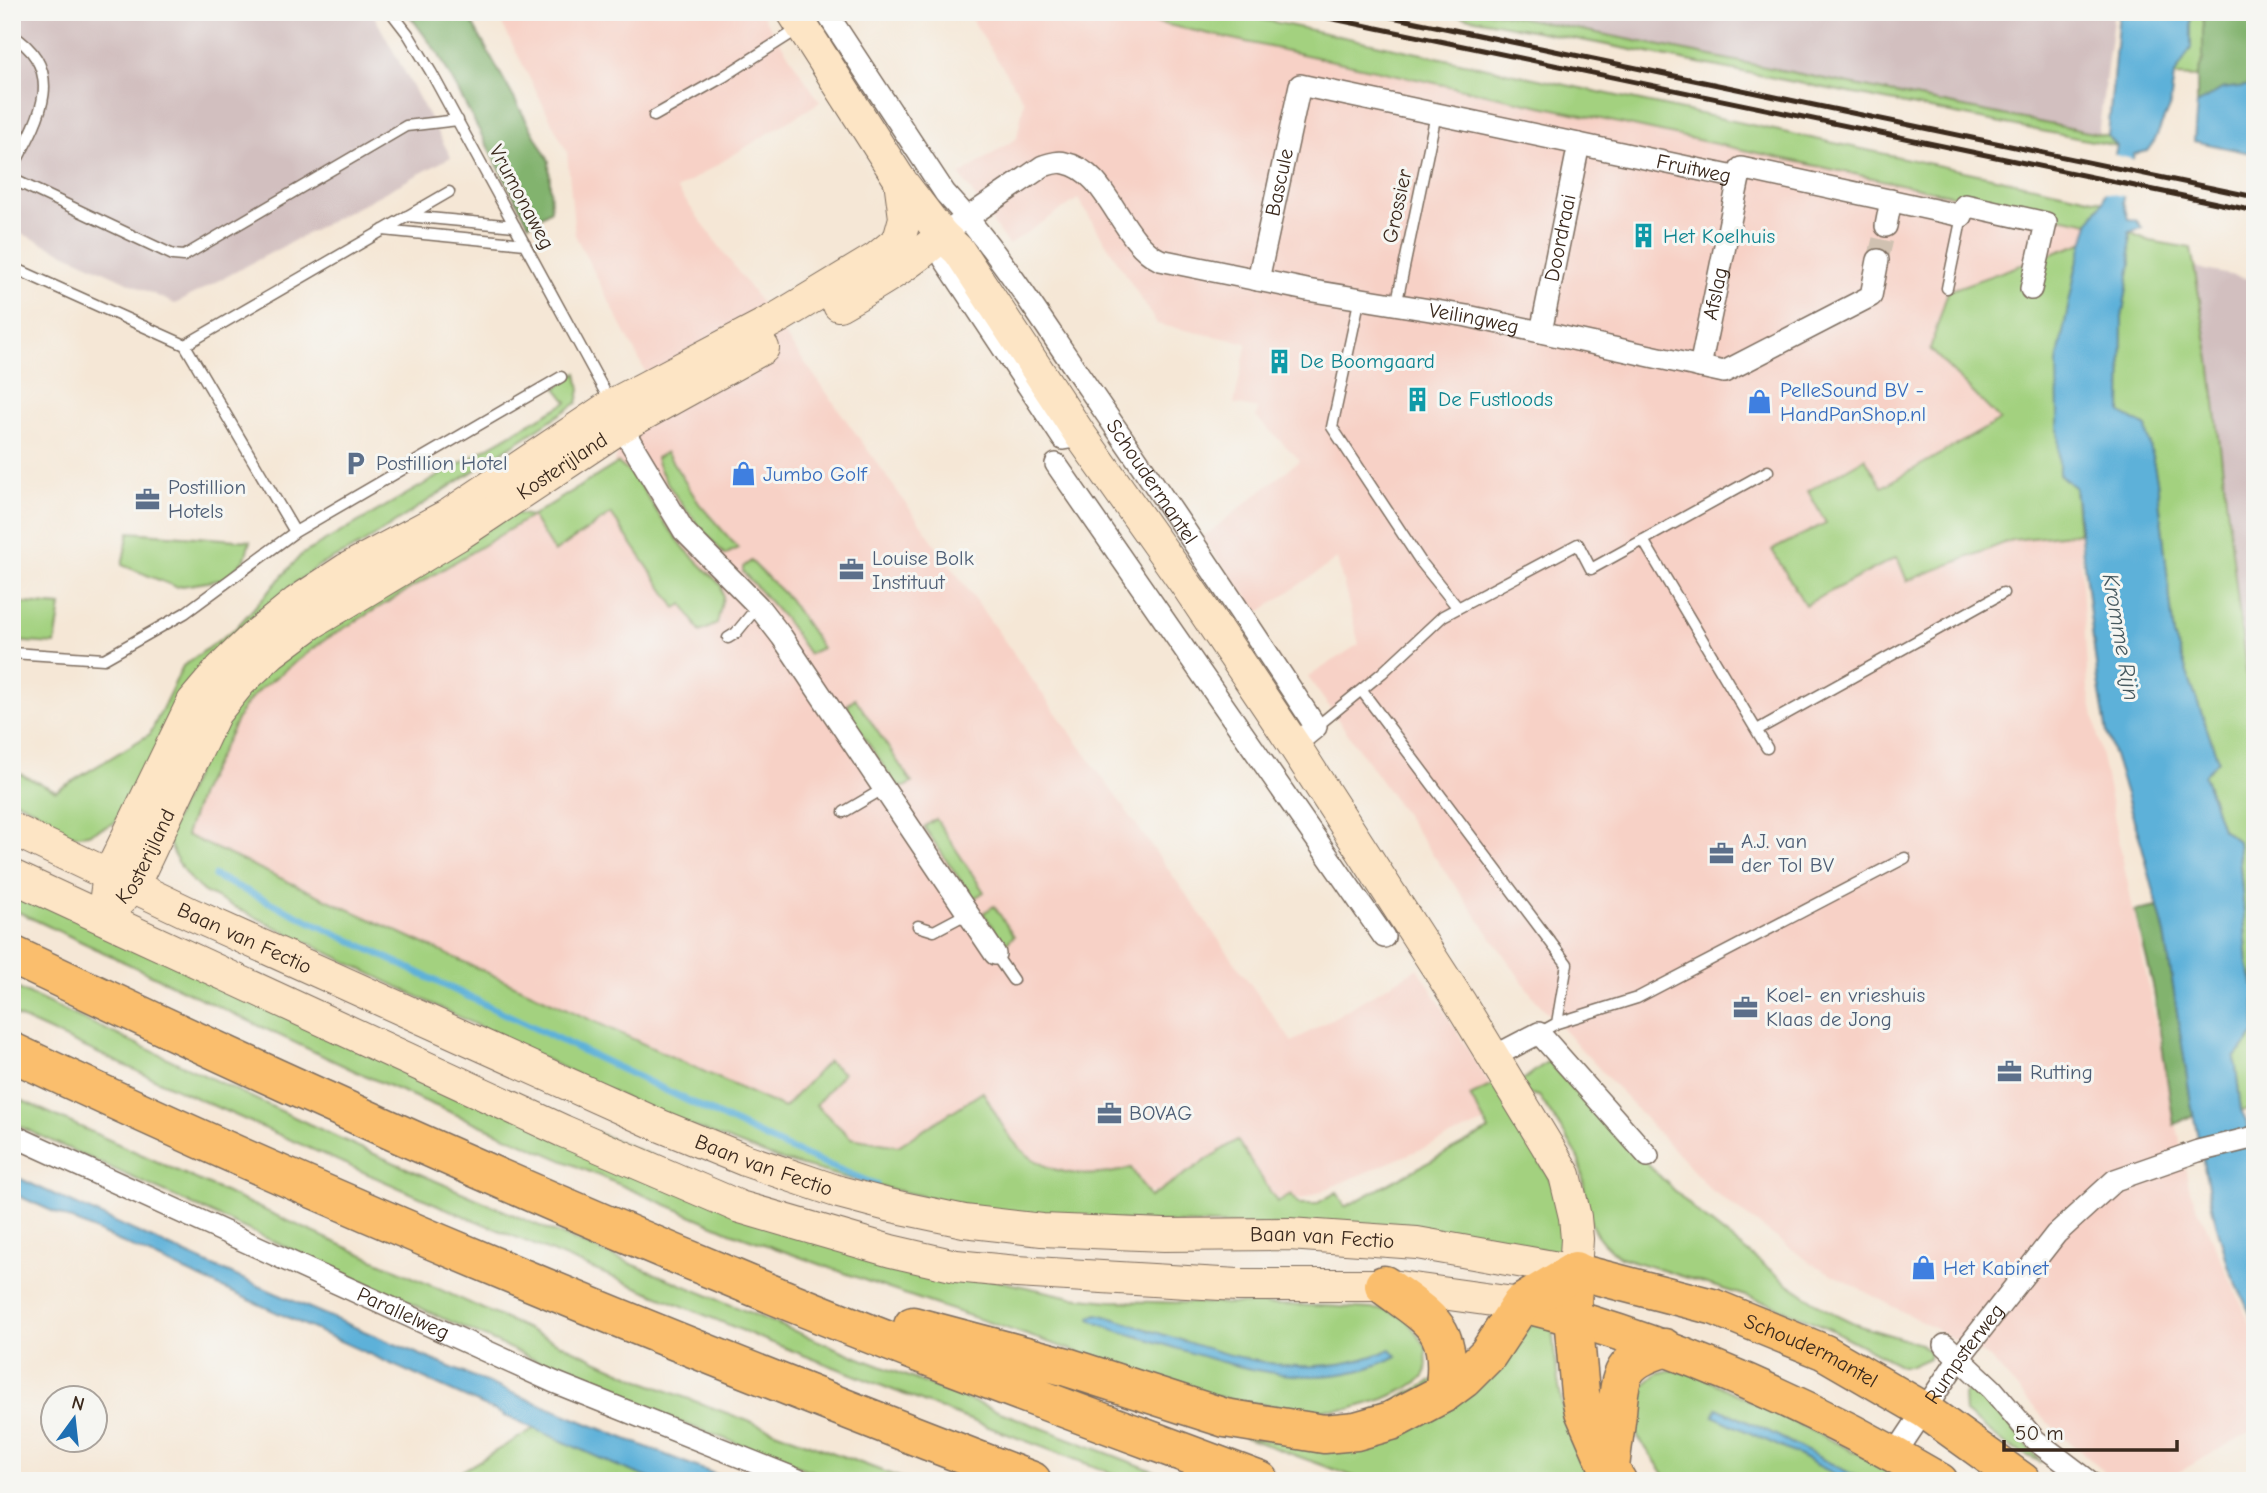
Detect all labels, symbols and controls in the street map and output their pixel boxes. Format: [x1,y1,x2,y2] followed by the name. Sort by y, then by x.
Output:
[484,141,560,253] street label: Vrumonaweg
[1260,146,1298,218] street label: Bascule
[1654,149,1733,188] street label: Fruitweg
[1377,166,1417,245] street label: Grossier
[1539,192,1581,284] street label: Doordraai
[1629,222,1657,250] building icon: Het Koelhuis
[1663,224,1775,248] place label: Het Koelhuis
[1698,265,1732,322] street label: Afslag
[1427,298,1521,339] street label: Veilingweg
[1266,347,1294,375] building icon: De Boomgaard
[1300,349,1435,373] place label: De Boomgaard
[1780,378,1926,426] place label: PelleSound BV - HandPanShop.nl
[1404,385,1432,413] building icon: De Fustloods
[1438,387,1553,411] place label: De Fustloods
[1746,388,1774,416] shop icon: PelleSound BV - HandPanShop.nl
[1101,415,1203,548] street label: Schoudermantel
[512,427,612,505] street label: Kosterijland
[342,449,370,477] parking icon: Postillion Hotel
[376,451,508,475] place label: Postillion Hotel
[729,460,757,488] shop icon: Jumbo Golf
[763,462,868,486] place label: Jumbo Golf
[168,475,246,523] place label: Postillion Hotels
[134,485,162,513] office icon: Postillion Hotels
[872,546,974,594] place label: Louise Bolk Instituut
[838,556,866,584] office icon: Louise Bolk Instituut
[2097,571,2145,703] water label: Kromme Rijn
[111,805,180,909] street label: Kosterijland
[1741,829,1835,877] place label: A.J. van der Tol BV
[1707,839,1735,867] office icon: A.J. van der Tol BV
[174,897,316,979] street label: Baan van Fectio
[1766,983,1925,1031] place label: Koel- en vrieshuis Klaas de Jong
[1732,993,1760,1021] office icon: Koel- en vrieshuis Klaas de Jong
[1996,1058,2024,1086] office icon: Rutting
[2030,1060,2093,1084] place label: Rutting
[1095,1099,1123,1127] office icon: BOVAG
[1129,1101,1192,1125] place label: BOVAG
[692,1129,836,1201] street label: Baan van Fectio
[1250,1222,1395,1253] street label: Baan van Fectio
[1909,1254,1937,1282] shop icon: Het Kabinet
[1943,1256,2049,1280] place label: Het Kabinet
[353,1282,453,1345] street label: Parallelweg
[1920,1299,2009,1408] street label: Rumpsterweg
[1741,1309,1882,1393] street label: Schoudermantel
[38,1384,108,1454] north arrow
[69,1391,87,1416] text: N
[2004,1409,2178,1453] scale bar
[2015,1421,2064,1445] text: 50 m

